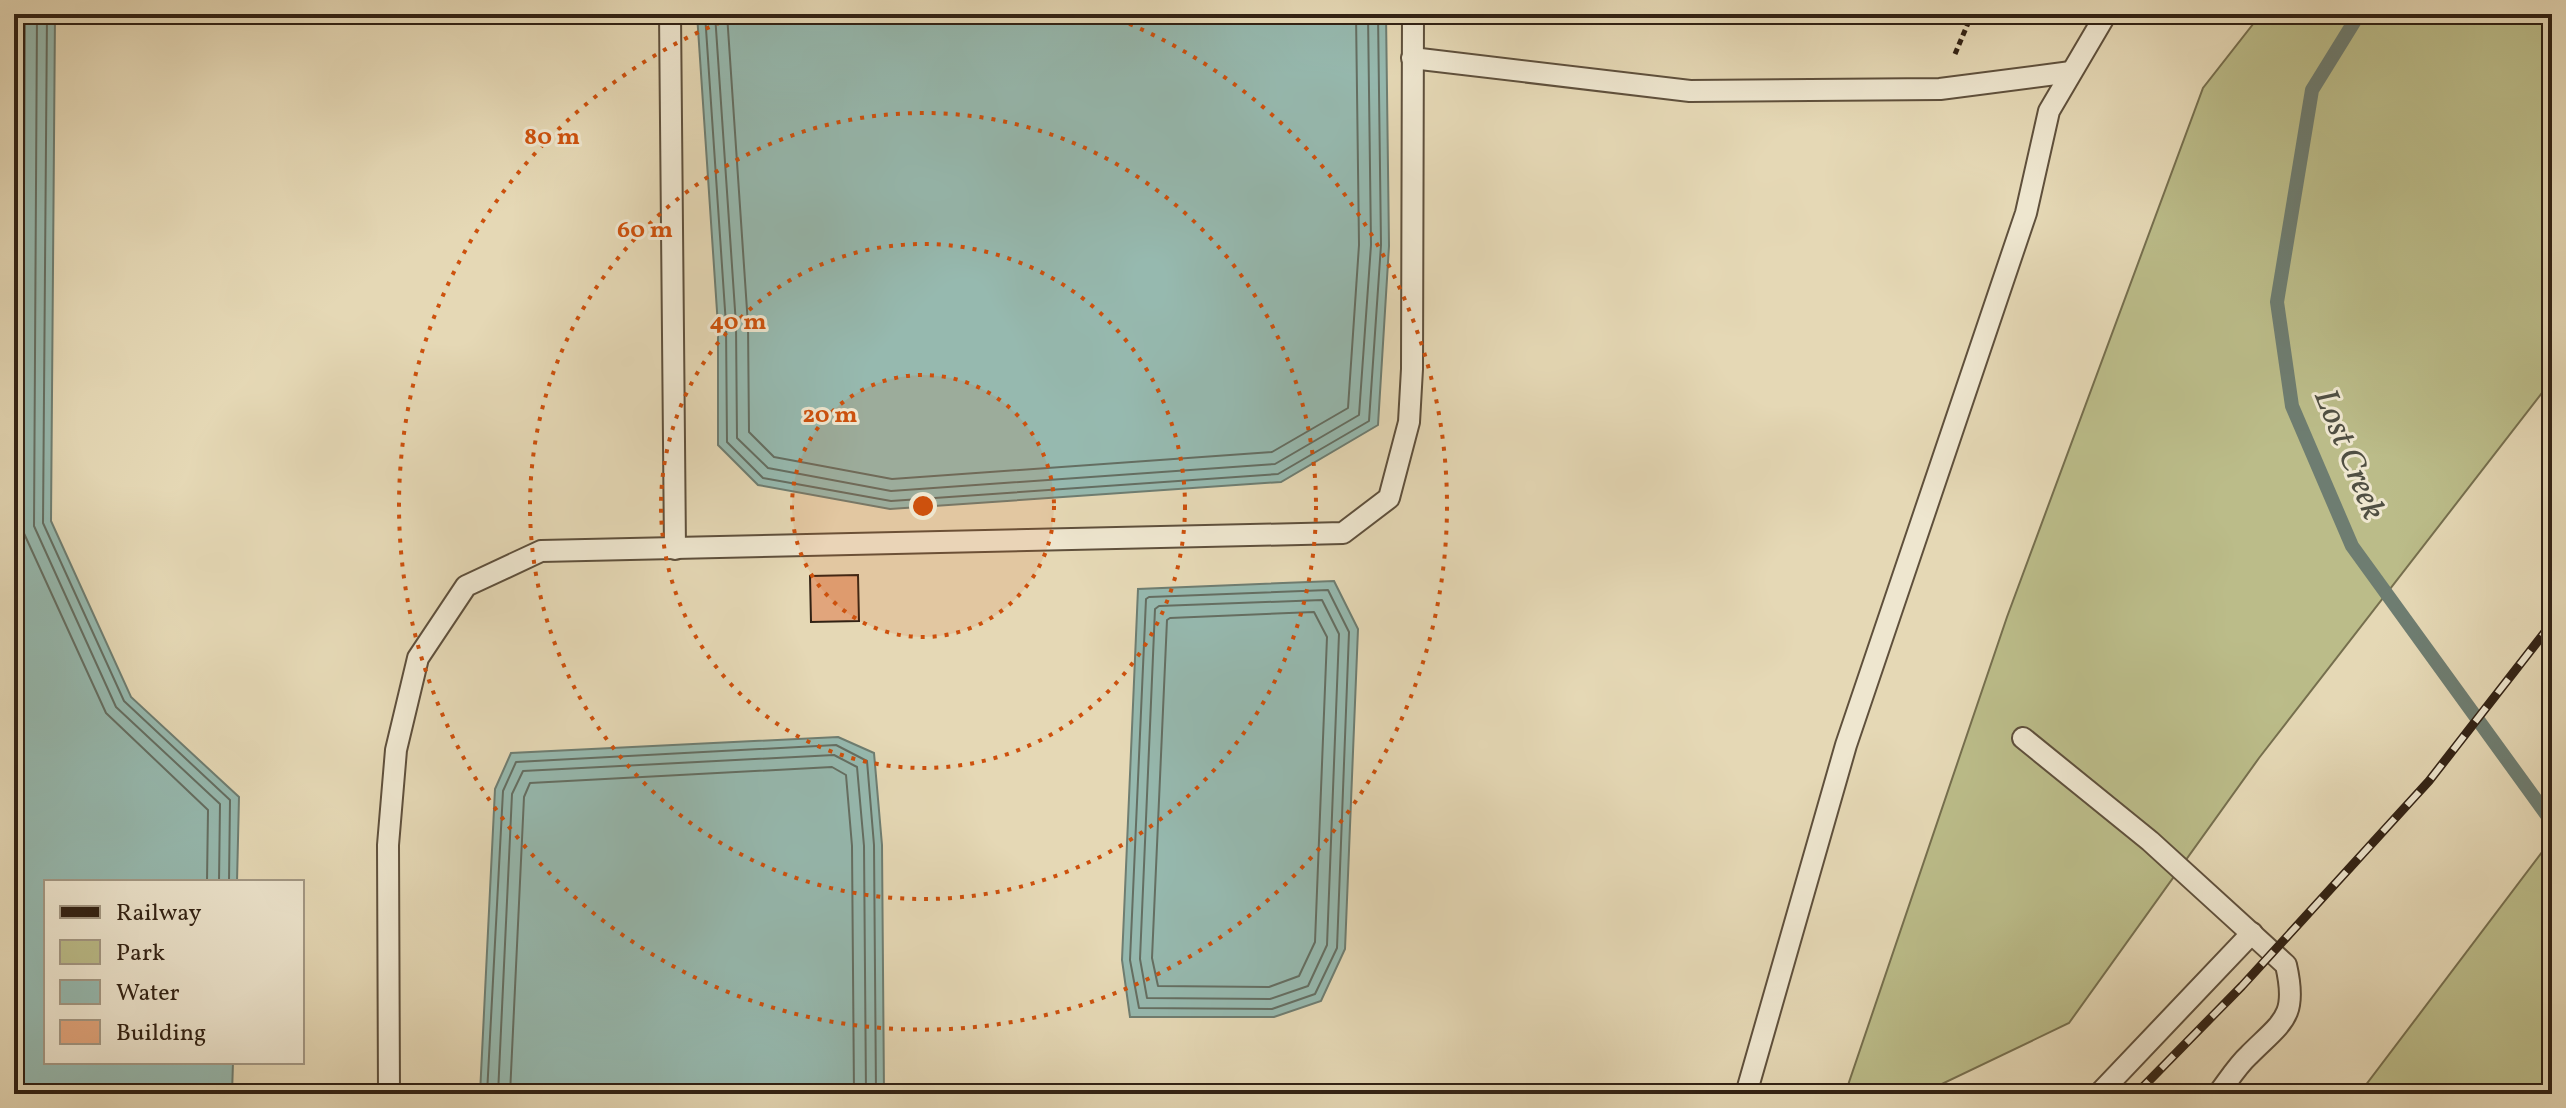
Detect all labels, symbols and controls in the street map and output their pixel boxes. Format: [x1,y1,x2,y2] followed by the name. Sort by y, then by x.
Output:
[524,121,580,155] text: 80 m
[617,214,673,248] text: 60 m
[710,306,766,340] text: 40 m
[2300,382,2396,528] water label: Lost Creek
[802,399,858,433] text: 20 m
[909,492,937,520] centre of rings
[44,880,304,1064] legend
[116,897,202,931] text: Railway
[116,937,165,971] text: Park
[116,977,180,1011] text: Water
[116,1017,206,1051] text: Building

